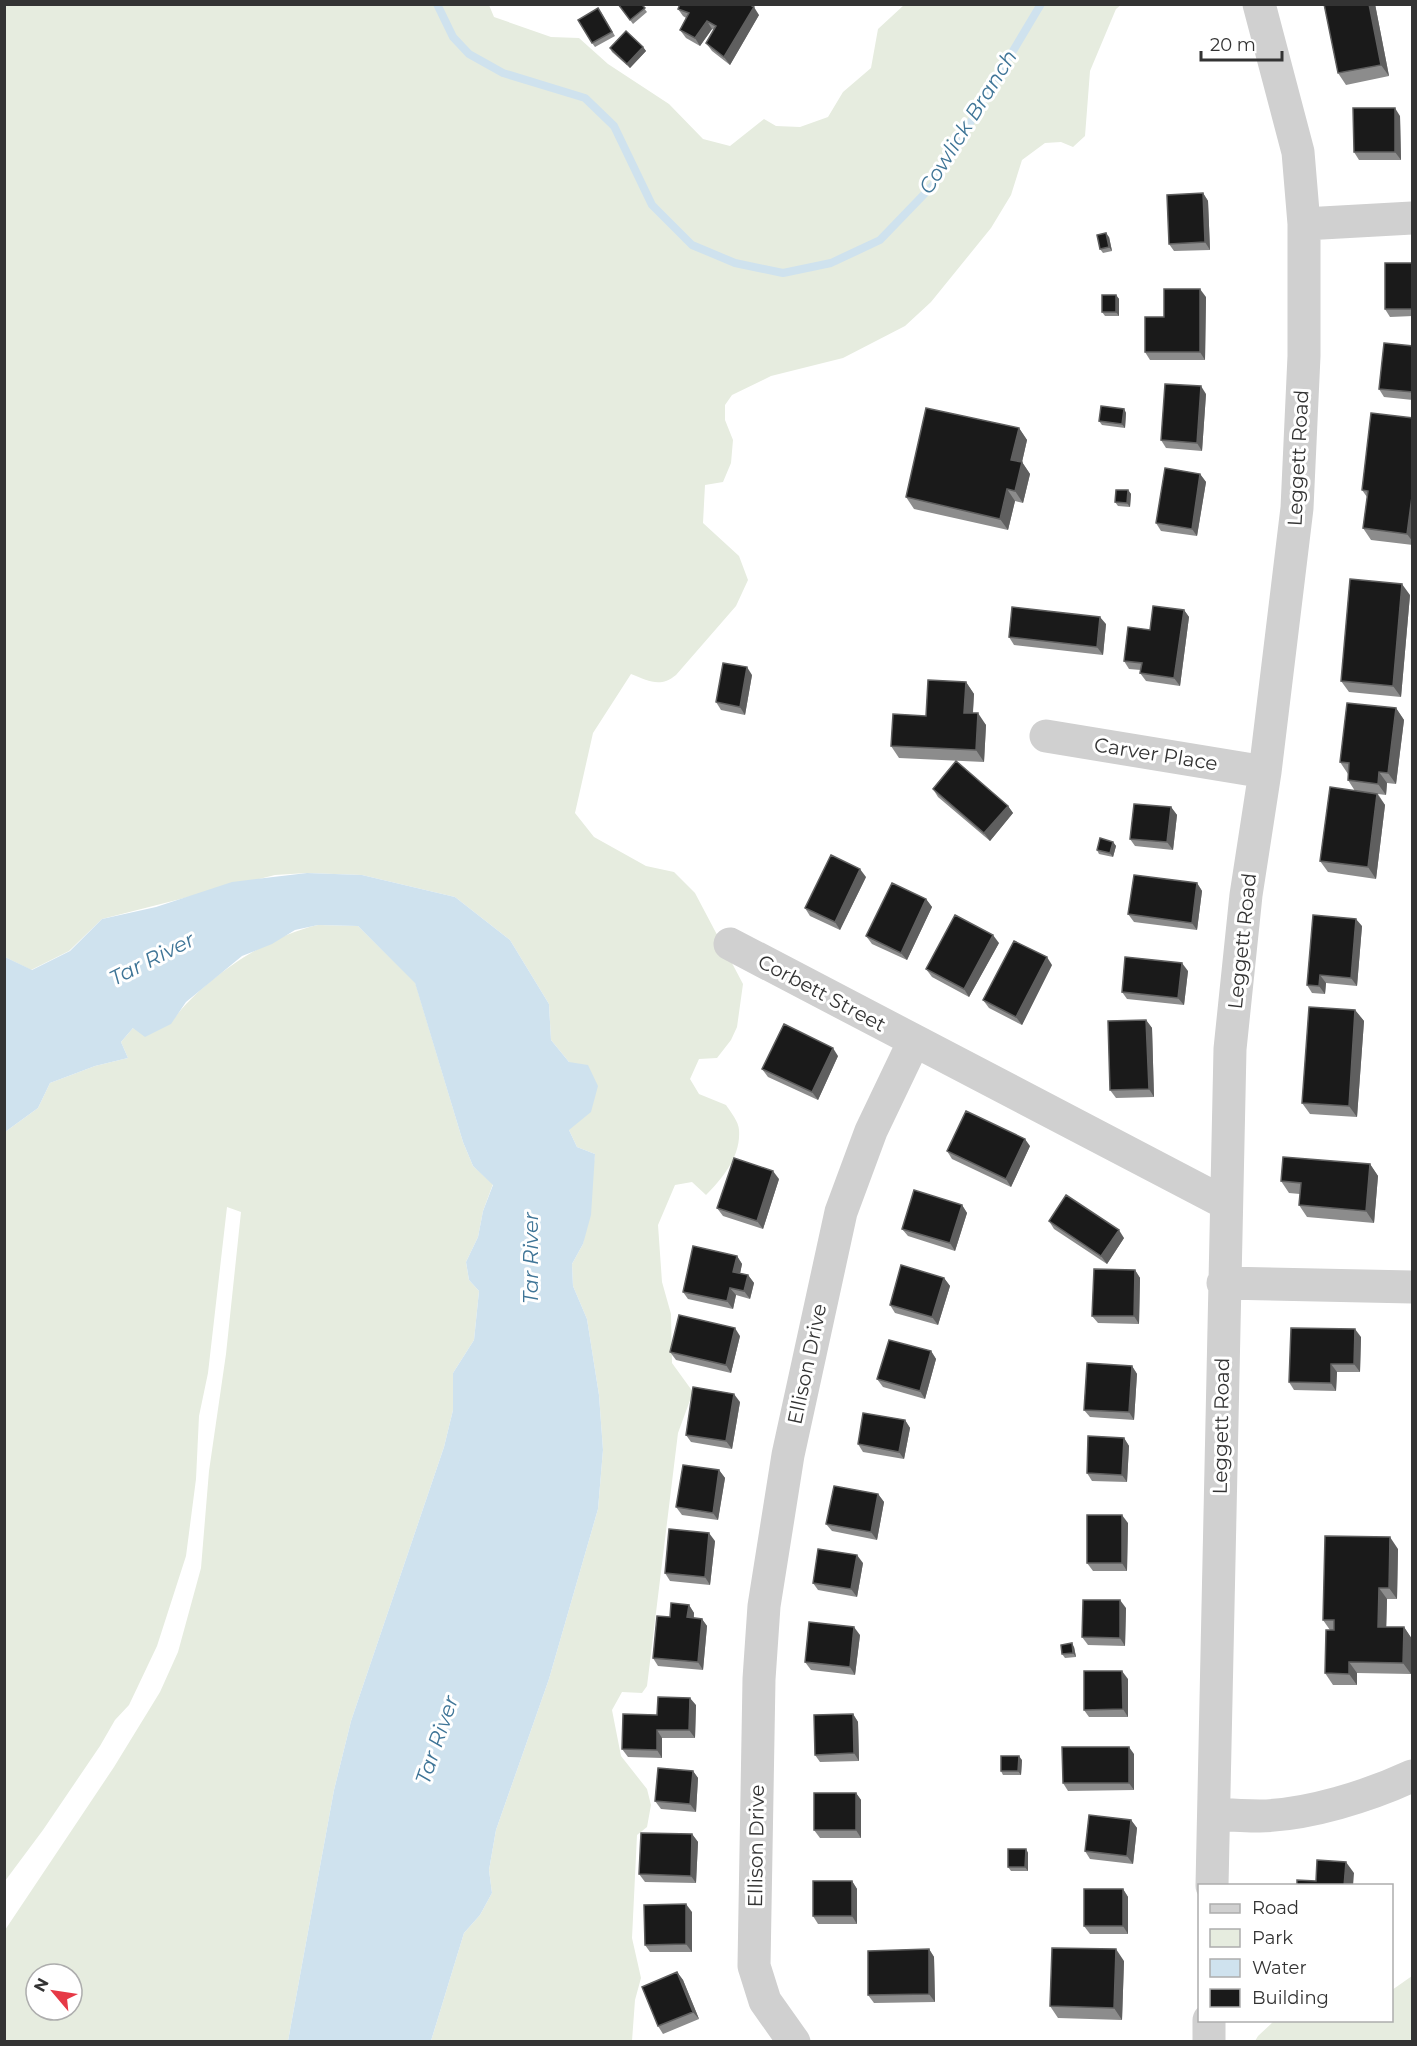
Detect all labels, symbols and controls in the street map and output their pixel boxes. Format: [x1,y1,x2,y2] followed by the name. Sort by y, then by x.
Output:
[1201,24,1282,62] scale bar
[1210,34,1256,56] text: 20 m
[913,45,1022,198] water label: Cowlick Branch
[1282,389,1314,527] street label: Leggett Road
[1093,732,1219,776] street label: Carver Place
[1223,872,1261,1010] street label: Leggett Road
[105,926,199,991] water label: Tar River
[754,949,890,1037] street label: Corbett Street
[518,1211,543,1304] water label: Tar River
[782,1301,832,1427] street label: Ellison Drive
[1208,1357,1234,1495] street label: Leggett Road
[410,1692,464,1787] water label: Tar River
[743,1784,769,1908] street label: Ellison Drive
[1198,1884,1393,2022] legend
[1252,1897,1299,1919] text: Road
[1252,1927,1293,1949] text: Park
[1252,1957,1307,1979] text: Water
[24,1962,84,2022] north arrow
[30,1975,53,1995] text: N
[1252,1987,1329,2009] text: Building

